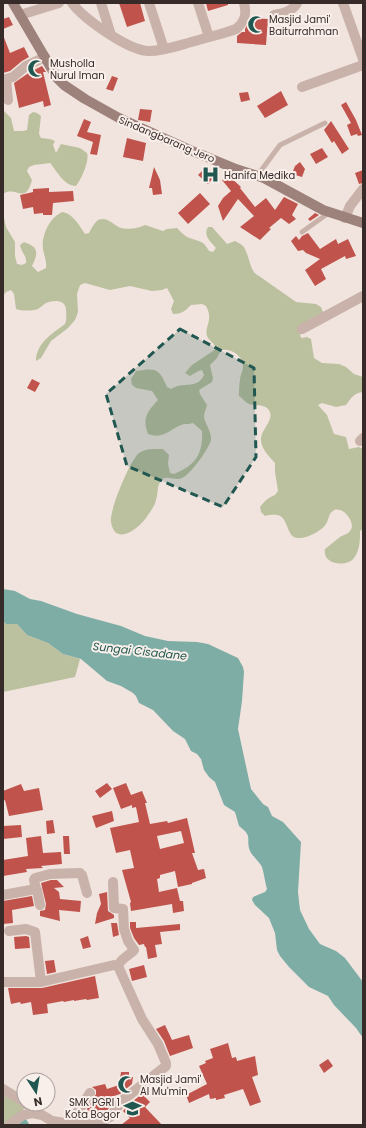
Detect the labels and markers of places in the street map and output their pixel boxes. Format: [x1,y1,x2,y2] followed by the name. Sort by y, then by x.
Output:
[269,12,338,39] place label: Masjid Jami' Baiturrahman
[246,15,266,35] mosque icon: Masjid Jami' Baiturrahman
[50,56,105,83] place label: Musholla Nurul Iman
[27,59,47,79] mosque icon: Musholla Nurul Iman
[201,165,221,185] hospital icon: Hanifa Medika
[224,168,295,183] place label: Hanifa Medika
[140,1072,202,1099] place label: Masjid Jami' Al Mu'min
[117,1075,137,1095] mosque icon: Masjid Jami' Al Mu'min
[65,1095,120,1122] place label: SMK PGRI 1 Kota Bogor
[123,1098,143,1118] school or university icon: SMK PGRI 1 Kota Bogor

